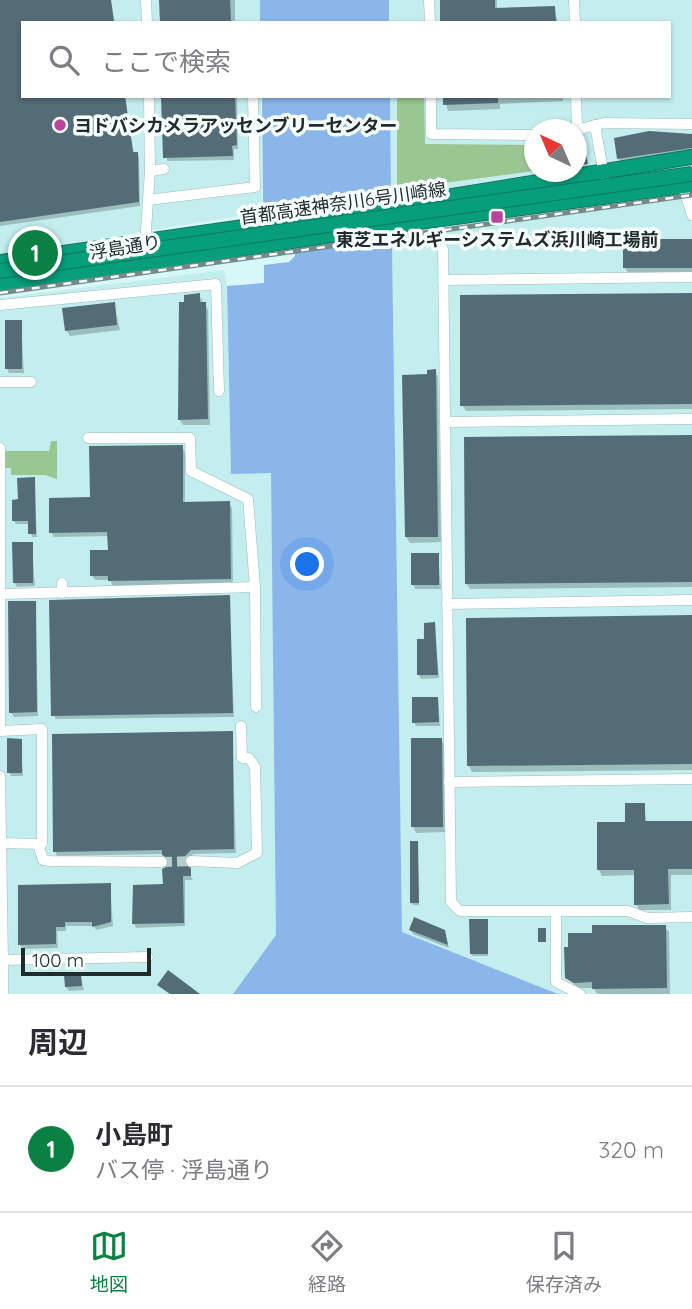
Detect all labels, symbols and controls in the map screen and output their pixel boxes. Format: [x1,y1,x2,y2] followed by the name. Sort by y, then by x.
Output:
[21,21,671,98] search box
[45,41,83,79] icon: search
[101,45,231,78] text: ここで検索
[74,114,397,137] place label: ヨドバシカメラアッセンブリーセンター
[52,117,68,133] marker: ヨドバシカメラアッセンブリーセンター
[524,119,587,182] north arrow
[239,177,447,229] street label: 首都高速神奈川6号川崎線
[489,209,505,225] marker: 東芝エネルギーシステムズ浜川崎工場前
[12,227,58,279] pin: 1
[335,228,659,251] place label: 東芝エネルギーシステムズ浜川崎工場前
[88,230,162,264] street label: 浮島通り
[290,547,324,581] your location
[21,945,150,977] scale bar
[32,948,84,972] text: 100 m
[28,1023,88,1061] text: 周辺
[95,1118,173,1151] text: 小島町
[47,1135,55,1164] text: 1
[598,1135,664,1164] text: 320 m
[95,1155,273,1184] text: バス停 · 浮島通り
[90,1227,128,1296] tab: 地図
[308,1227,346,1296] tab: 経路
[526,1227,602,1296] tab: 保存済み

